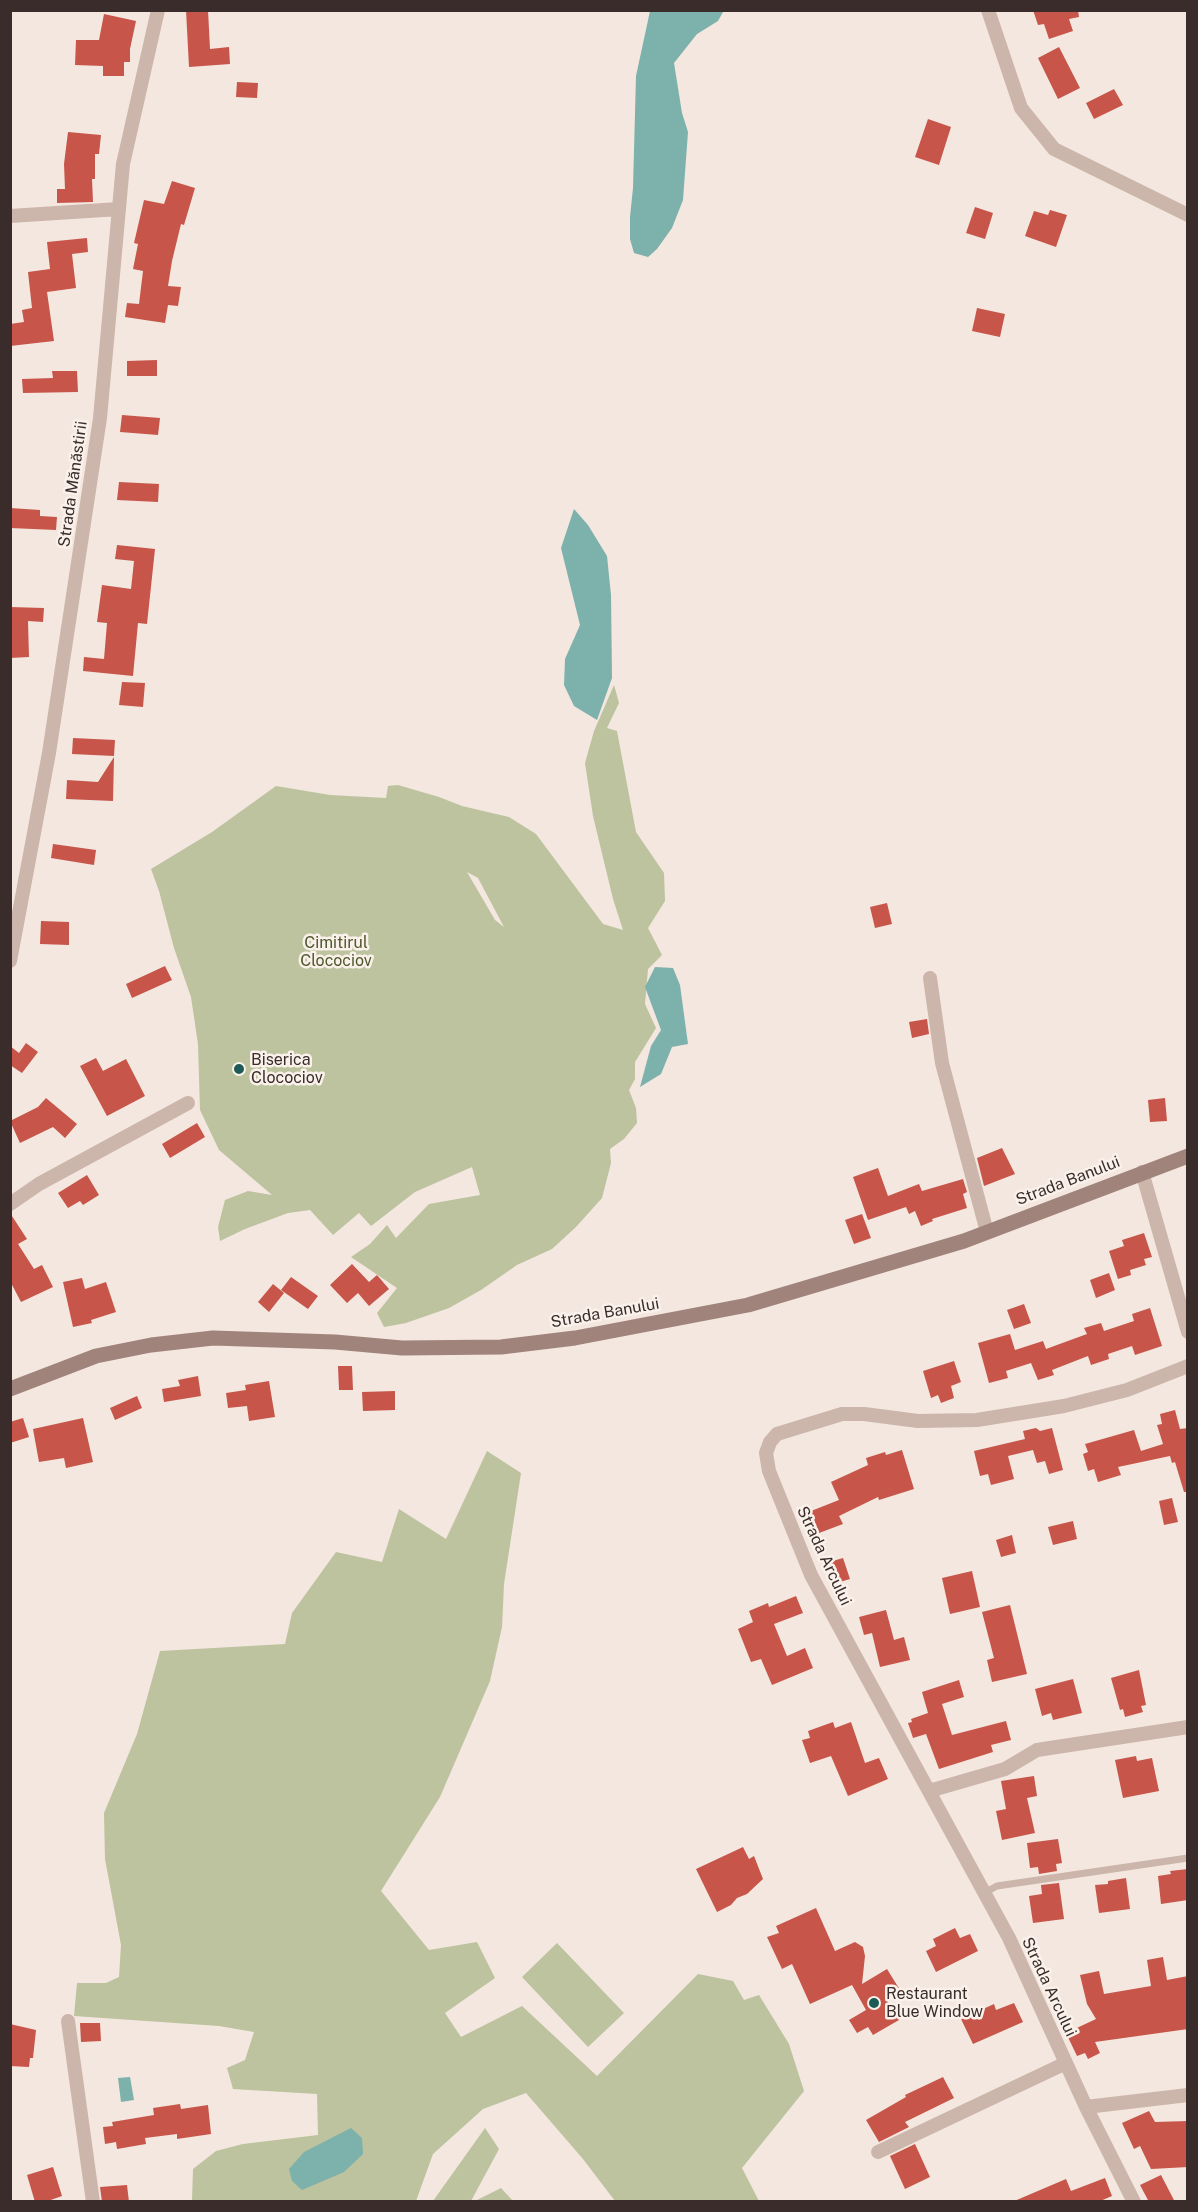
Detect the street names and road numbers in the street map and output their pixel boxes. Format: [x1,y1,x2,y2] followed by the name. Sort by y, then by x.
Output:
[55,420,91,548] street label: Strada Mănăstirii
[1013,1152,1123,1210] street label: Strada Banului
[549,1294,661,1332] street label: Strada Banului
[793,1503,855,1609] street label: Strada Arcului
[1018,1934,1080,2040] street label: Strada Arcului

